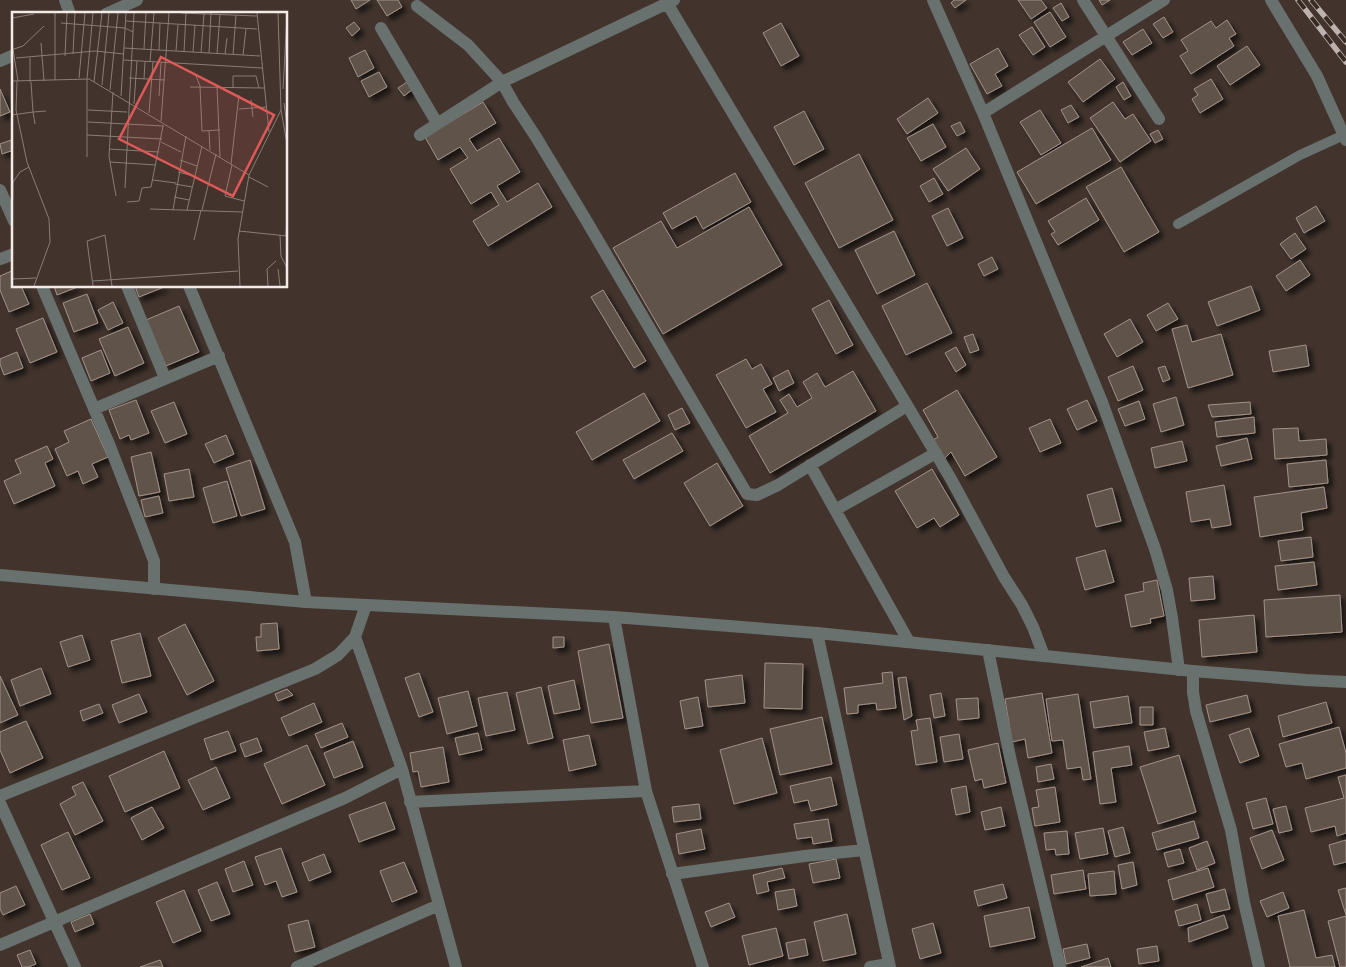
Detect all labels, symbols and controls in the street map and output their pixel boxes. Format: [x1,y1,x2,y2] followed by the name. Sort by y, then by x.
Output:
[12,12,288,288] inset map

